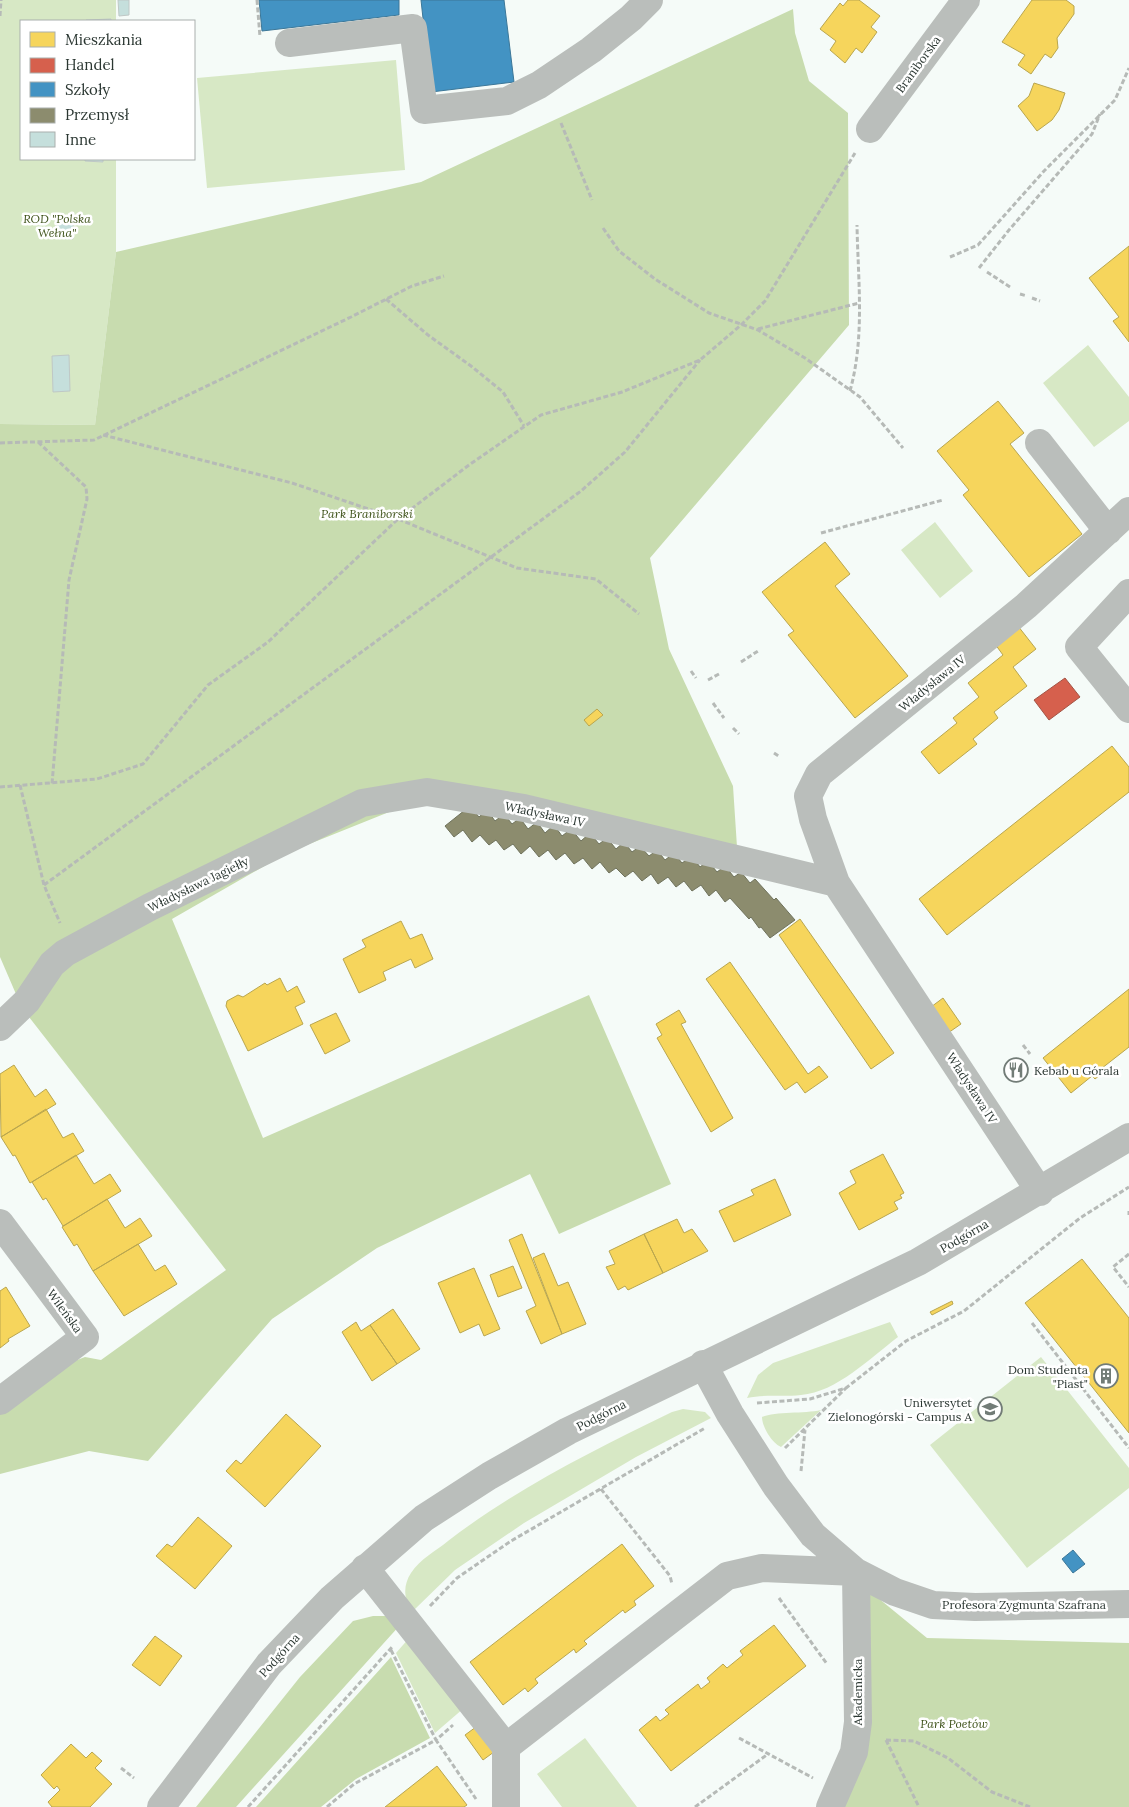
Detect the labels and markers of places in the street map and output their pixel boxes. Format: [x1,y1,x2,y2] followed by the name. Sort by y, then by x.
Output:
[1003,1057,1029,1083] restaurant icon: Kebab u Górala
[1034,1063,1119,1078] place label: Kebab u Górala
[1008,1362,1088,1391] place label: Dom Studenta "Piast"
[1093,1363,1119,1389] building icon: Dom Studenta "Piast"
[828,1395,972,1424] place label: Uniwersytet Zielonogórski - Campus A
[977,1396,1003,1422] school or university icon: Uniwersytet Zielonogórski - Campus A

